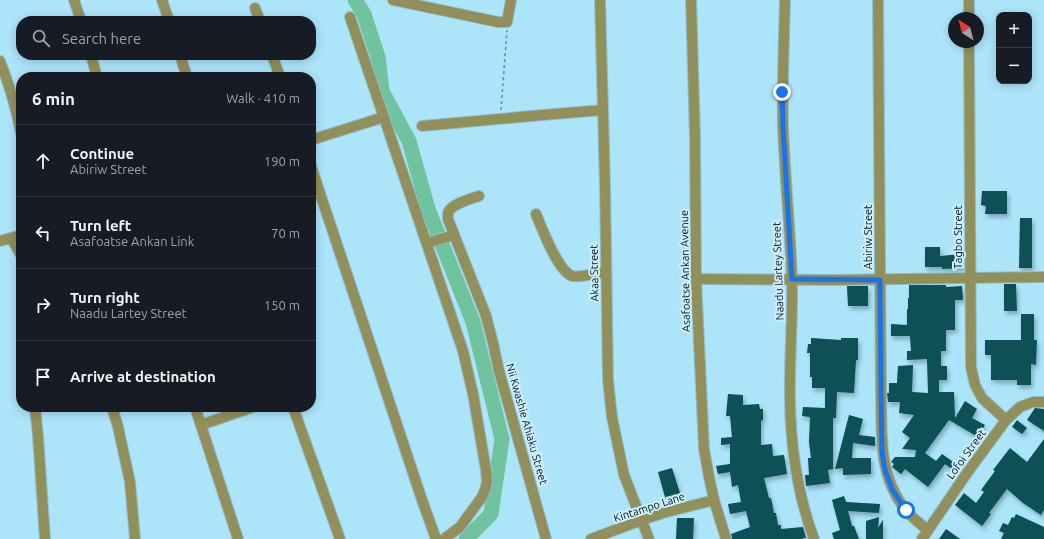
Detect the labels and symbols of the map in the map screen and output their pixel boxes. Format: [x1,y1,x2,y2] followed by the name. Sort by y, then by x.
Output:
[948,12,984,48] north arrow
[773,83,791,101] route end
[862,204,874,269] street label: Abiriw Street
[952,204,964,269] street label: Tagbo Street
[678,210,692,332] street label: Asafoatse Ankan Avenue
[770,221,786,321] street label: Naadu Lartey Street
[587,244,600,302] street label: Akaa Street
[504,362,550,487] street label: Nii Kwashie Ahiaku Street
[944,426,988,481] street label: Lofoi Street
[612,490,686,524] street label: Kintampo Lane
[897,501,915,519] route start

